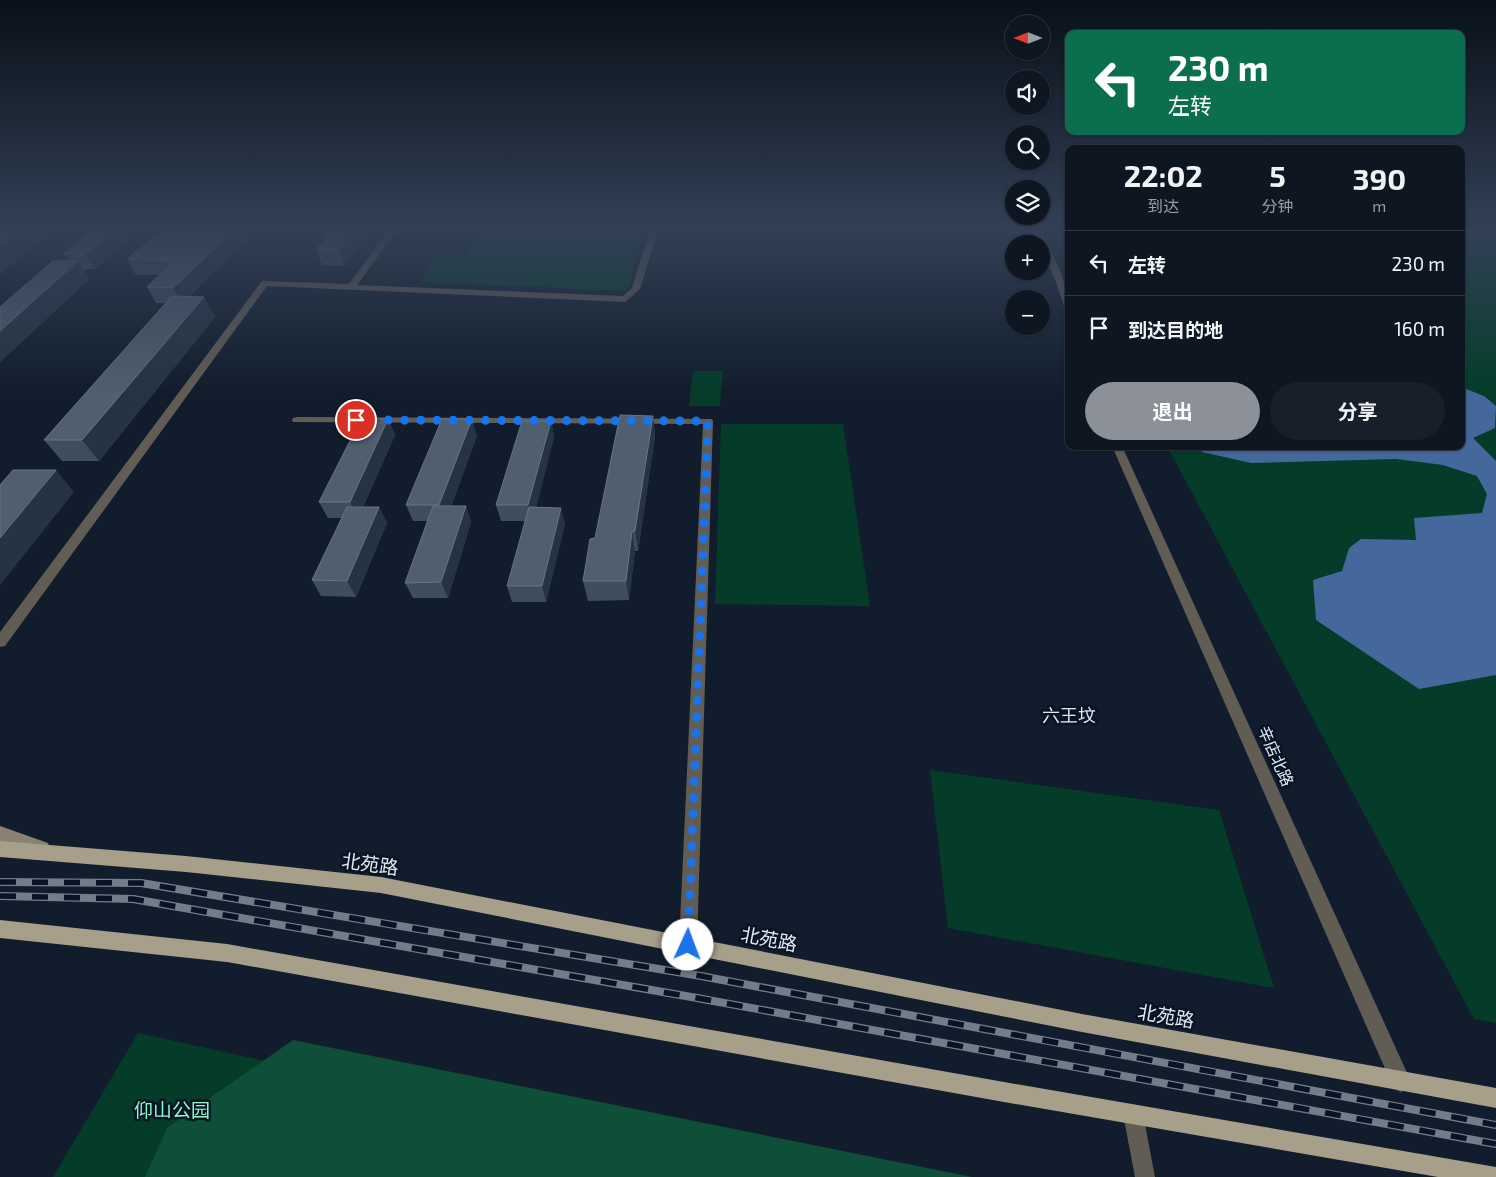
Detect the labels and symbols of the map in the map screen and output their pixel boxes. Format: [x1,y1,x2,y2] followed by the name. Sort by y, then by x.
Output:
[1005,15,1050,60] north arrow
[335,399,377,441] pin
[1042,704,1096,726] district label: 六王坟
[1255,723,1298,789] street label: 辛店北路
[340,848,400,879] street label: 北苑路
[661,918,713,970] position arrow
[739,922,799,955] street label: 北苑路
[1136,999,1196,1032] street label: 北苑路
[134,1098,210,1121] park label: 仰山公园

